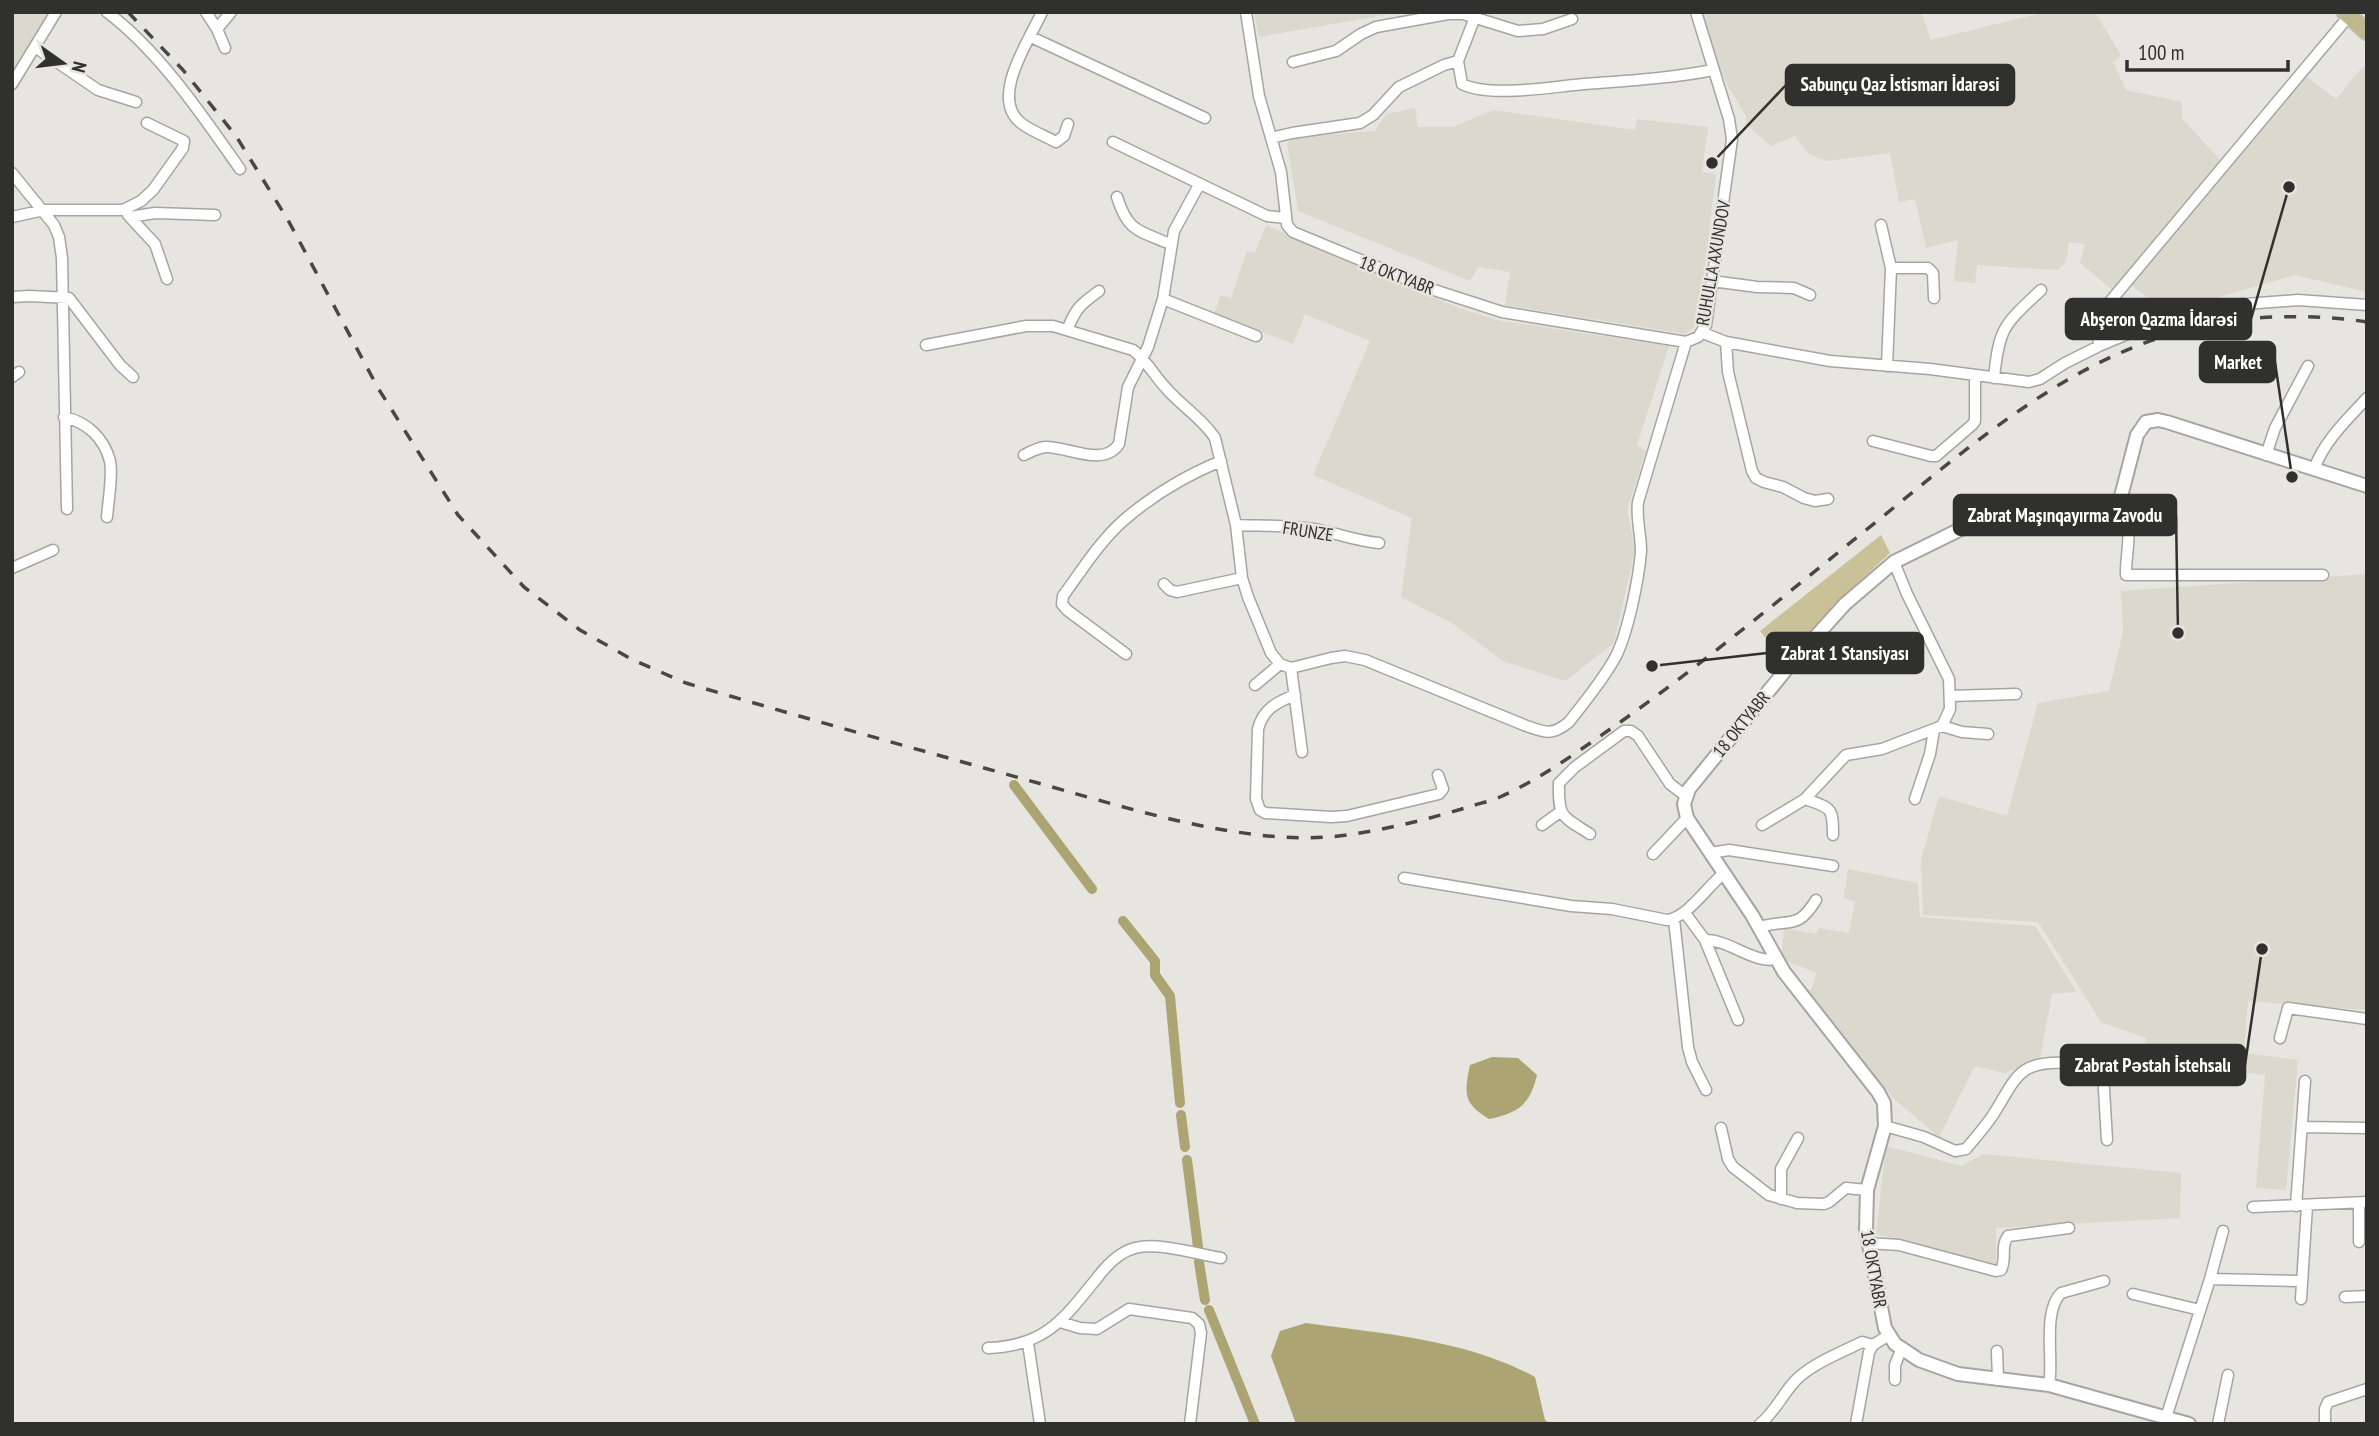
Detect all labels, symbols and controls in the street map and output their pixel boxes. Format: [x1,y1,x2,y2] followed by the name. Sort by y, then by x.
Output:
[28,28,98,98] north arrow
[2127,28,2288,72] scale bar
[2138,39,2184,66] text: 100 m
[67,59,92,75] text: N
[1786,65,2014,105] callout: Sabunçu Qaz İstismarı İdarəsi
[1800,72,2000,96] text: Sabunçu Qaz İstismarı İdarəsi
[1691,198,1735,327] street label: RUHULLA AXUNDOV
[1356,250,1438,300] street label: 18 OKTYABR
[2066,299,2251,339] callout: Abşeron Qazma İdarəsi
[2080,307,2237,331] text: Abşeron Qazma İdarəsi
[2200,342,2275,382] callout: Market
[2214,350,2262,374] text: Market
[1954,495,2176,535] callout: Zabrat Maşınqayırma Zavodu
[1968,503,2162,527] text: Zabrat Maşınqayırma Zavodu
[1281,516,1335,546] street label: FRUNZE
[1767,633,1923,673] callout: Zabrat 1 Stansiyası
[1781,641,1909,665] text: Zabrat 1 Stansiyası
[1707,686,1775,762] street label: 18 OKTYABR
[2061,1045,2245,1085] callout: Zabrat Pəstah İstehsalı
[2075,1053,2231,1077] text: Zabrat Pəstah İstehsalı
[1856,1228,1892,1310] street label: 18 OKTYABR

